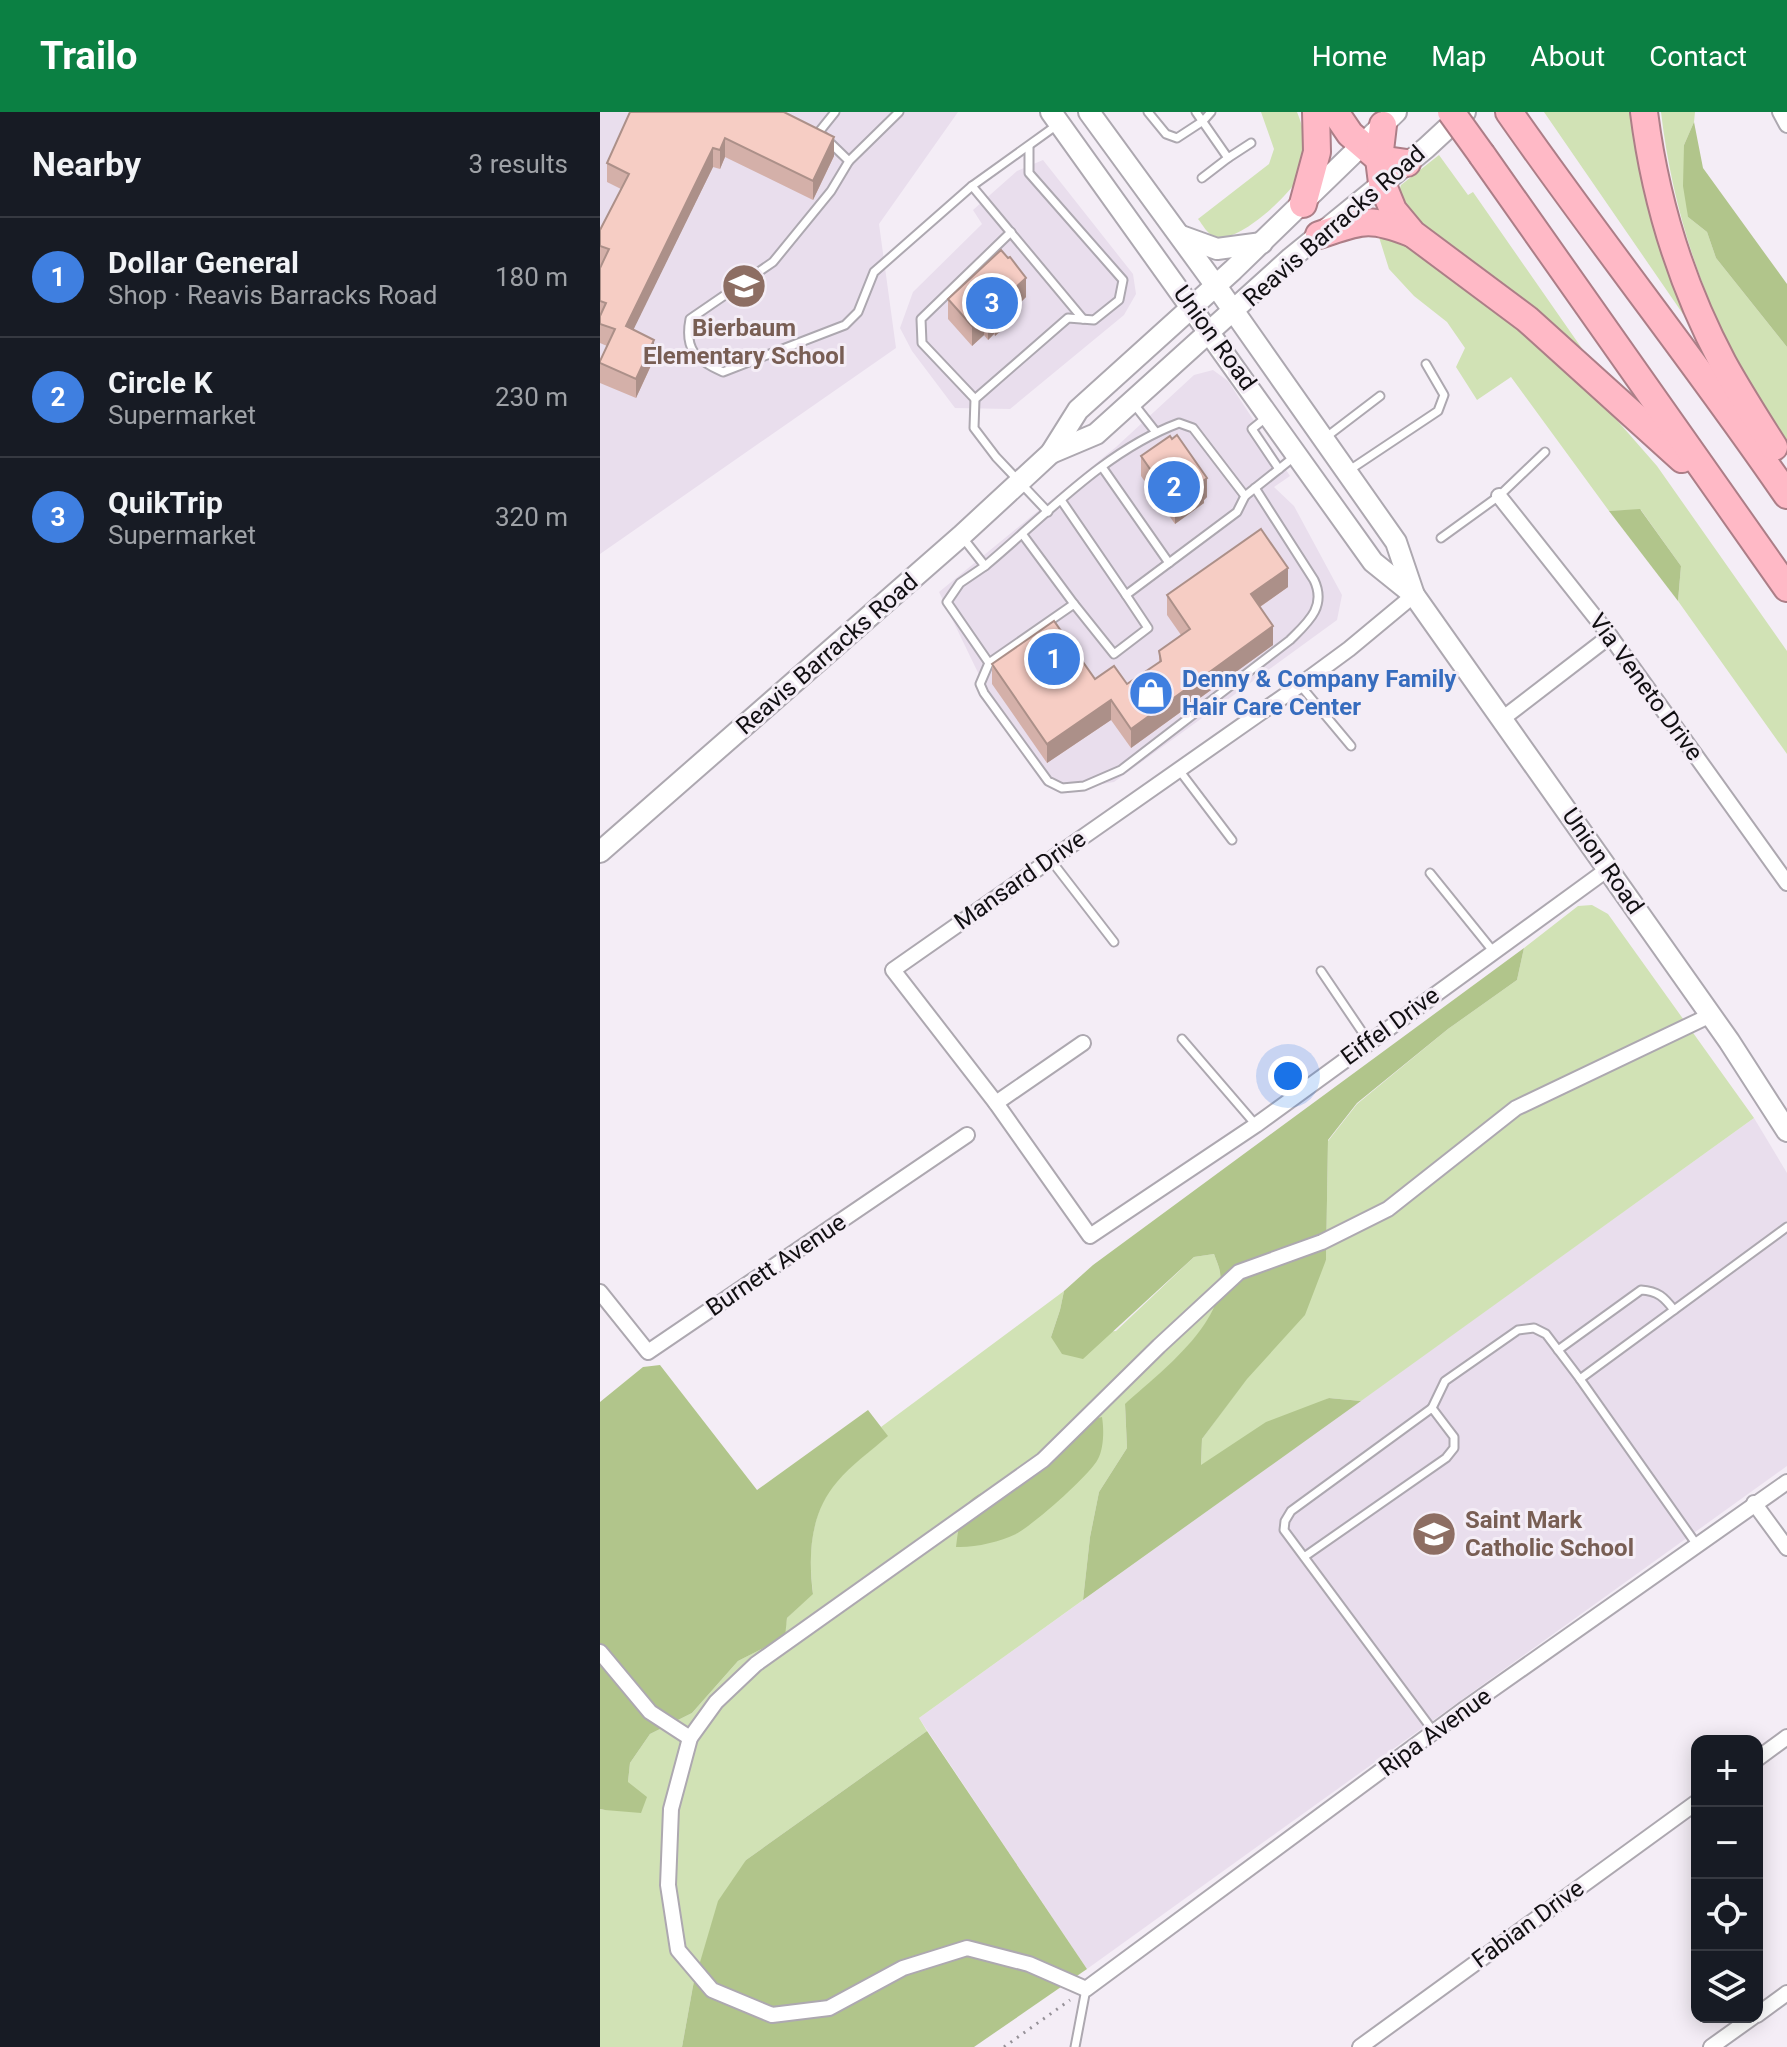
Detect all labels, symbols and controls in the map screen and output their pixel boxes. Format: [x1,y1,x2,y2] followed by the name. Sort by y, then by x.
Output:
[40,34,137,78] text: Trailo
[1312,40,1387,73] text: Home
[1431,40,1487,73] text: Map
[1531,40,1605,73] text: About
[1649,40,1747,73] text: Contact
[1238,140,1430,312] street label: Reavis Barracks Road
[32,144,141,184] text: Nearby
[469,149,568,179] text: 3 results
[108,245,299,280] text: Dollar General
[51,262,65,292] text: 1
[495,262,568,292] text: 180 m
[720,262,768,310] school or university icon: Bierbaum Elementary School
[966,273,1018,333] pin: 3
[108,280,437,310] text: Shop · Reavis Barracks Road
[1168,280,1262,396] street label: Union Road
[643,314,845,370] place label: Bierbaum Elementary School
[108,365,213,400] text: Circle K
[51,382,65,412] text: 2
[495,382,568,412] text: 230 m
[108,400,256,430] text: Supermarket
[1148,457,1200,517] pin: 2
[108,485,223,520] text: QuikTrip
[51,502,65,532] text: 3
[495,502,568,532] text: 320 m
[108,520,256,550] text: Supermarket
[731,568,923,740] street label: Reavis Barracks Road
[1583,608,1709,766] street label: Via Veneto Drive
[1028,629,1080,689] pin: 1
[1182,665,1457,721] place label: Denny & Company Family Hair Care Center
[1127,669,1175,717] shop icon: Denny & Company Family Hair Care Center
[1556,803,1650,919] street label: Union Road
[949,824,1091,936] street label: Mansard Drive
[1336,981,1444,1071] street label: Eiffel Drive
[1268,1056,1308,1096] your location
[701,1208,851,1322] street label: Burnett Avenue
[1465,1506,1634,1562] place label: Saint Mark Catholic School
[1410,1510,1458,1558] school or university icon: Saint Mark Catholic School
[1374,1682,1496,1782] street label: Ripa Avenue
[1691,1735,1763,2023] map controls
[1691,1735,1763,1807] button: +
[1691,1807,1763,1879] button: −
[1467,1874,1589,1974] street label: Fabian Drive
[1691,1879,1763,1951] button: locate
[1691,1951,1763,2023] button: layers

